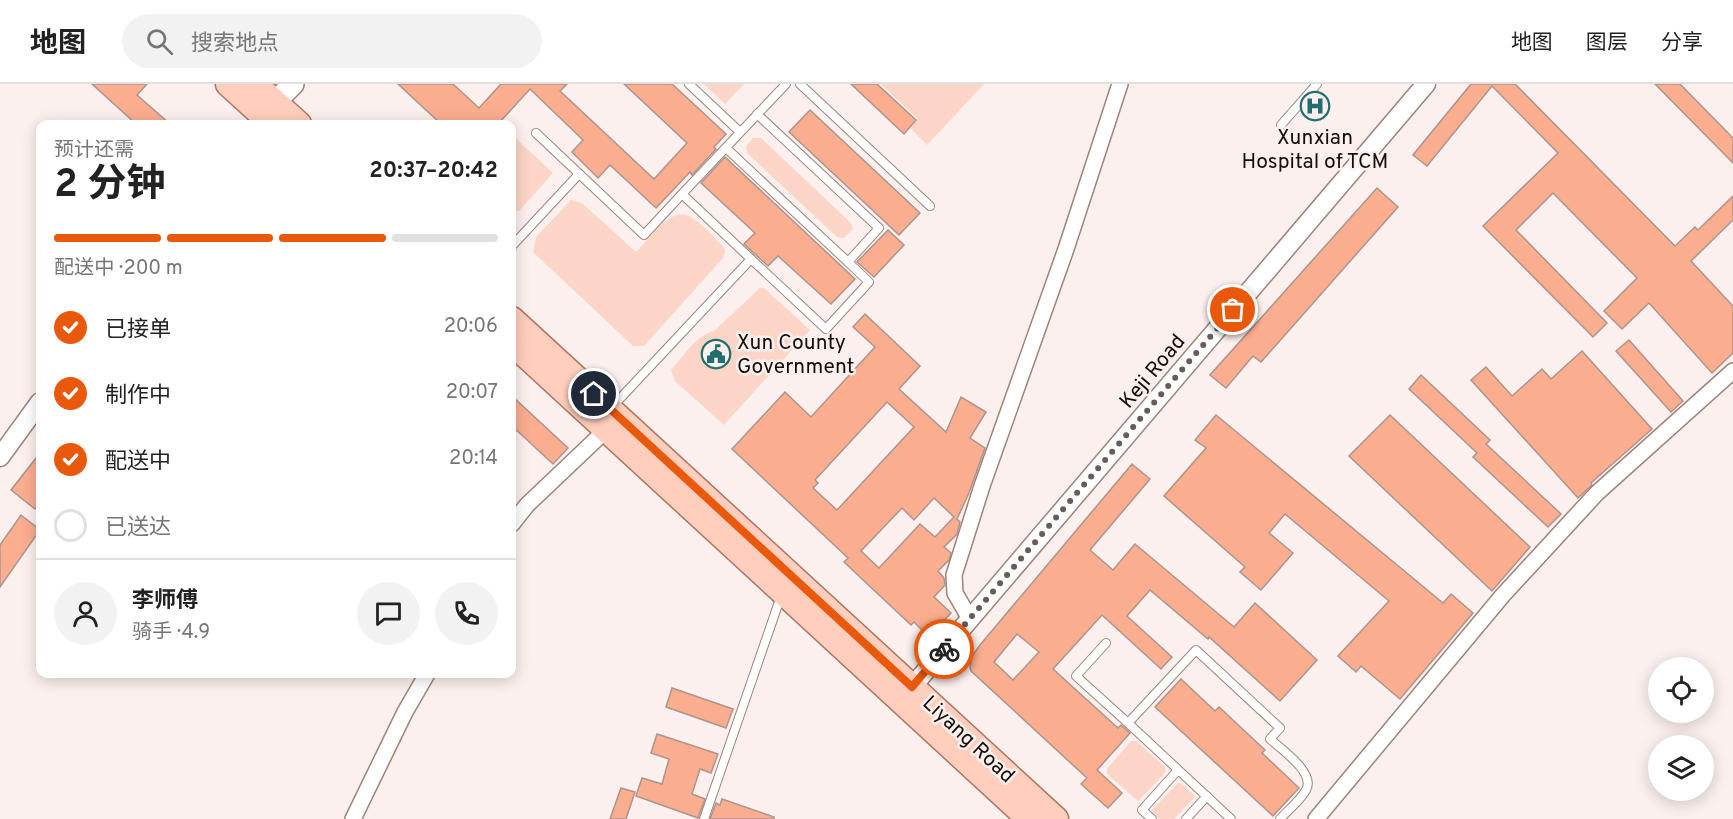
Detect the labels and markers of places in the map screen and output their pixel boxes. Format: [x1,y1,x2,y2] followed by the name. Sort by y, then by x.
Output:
[1299,90,1331,122] hospital icon: Xunxian Hospital of TCM
[1242,125,1388,176] place label: Xunxian Hospital of TCM
[1207,284,1258,335] pin
[737,330,854,381] place label: Xun County Government
[700,338,732,370] public building icon: Xun County Government
[568,368,619,419] pin

